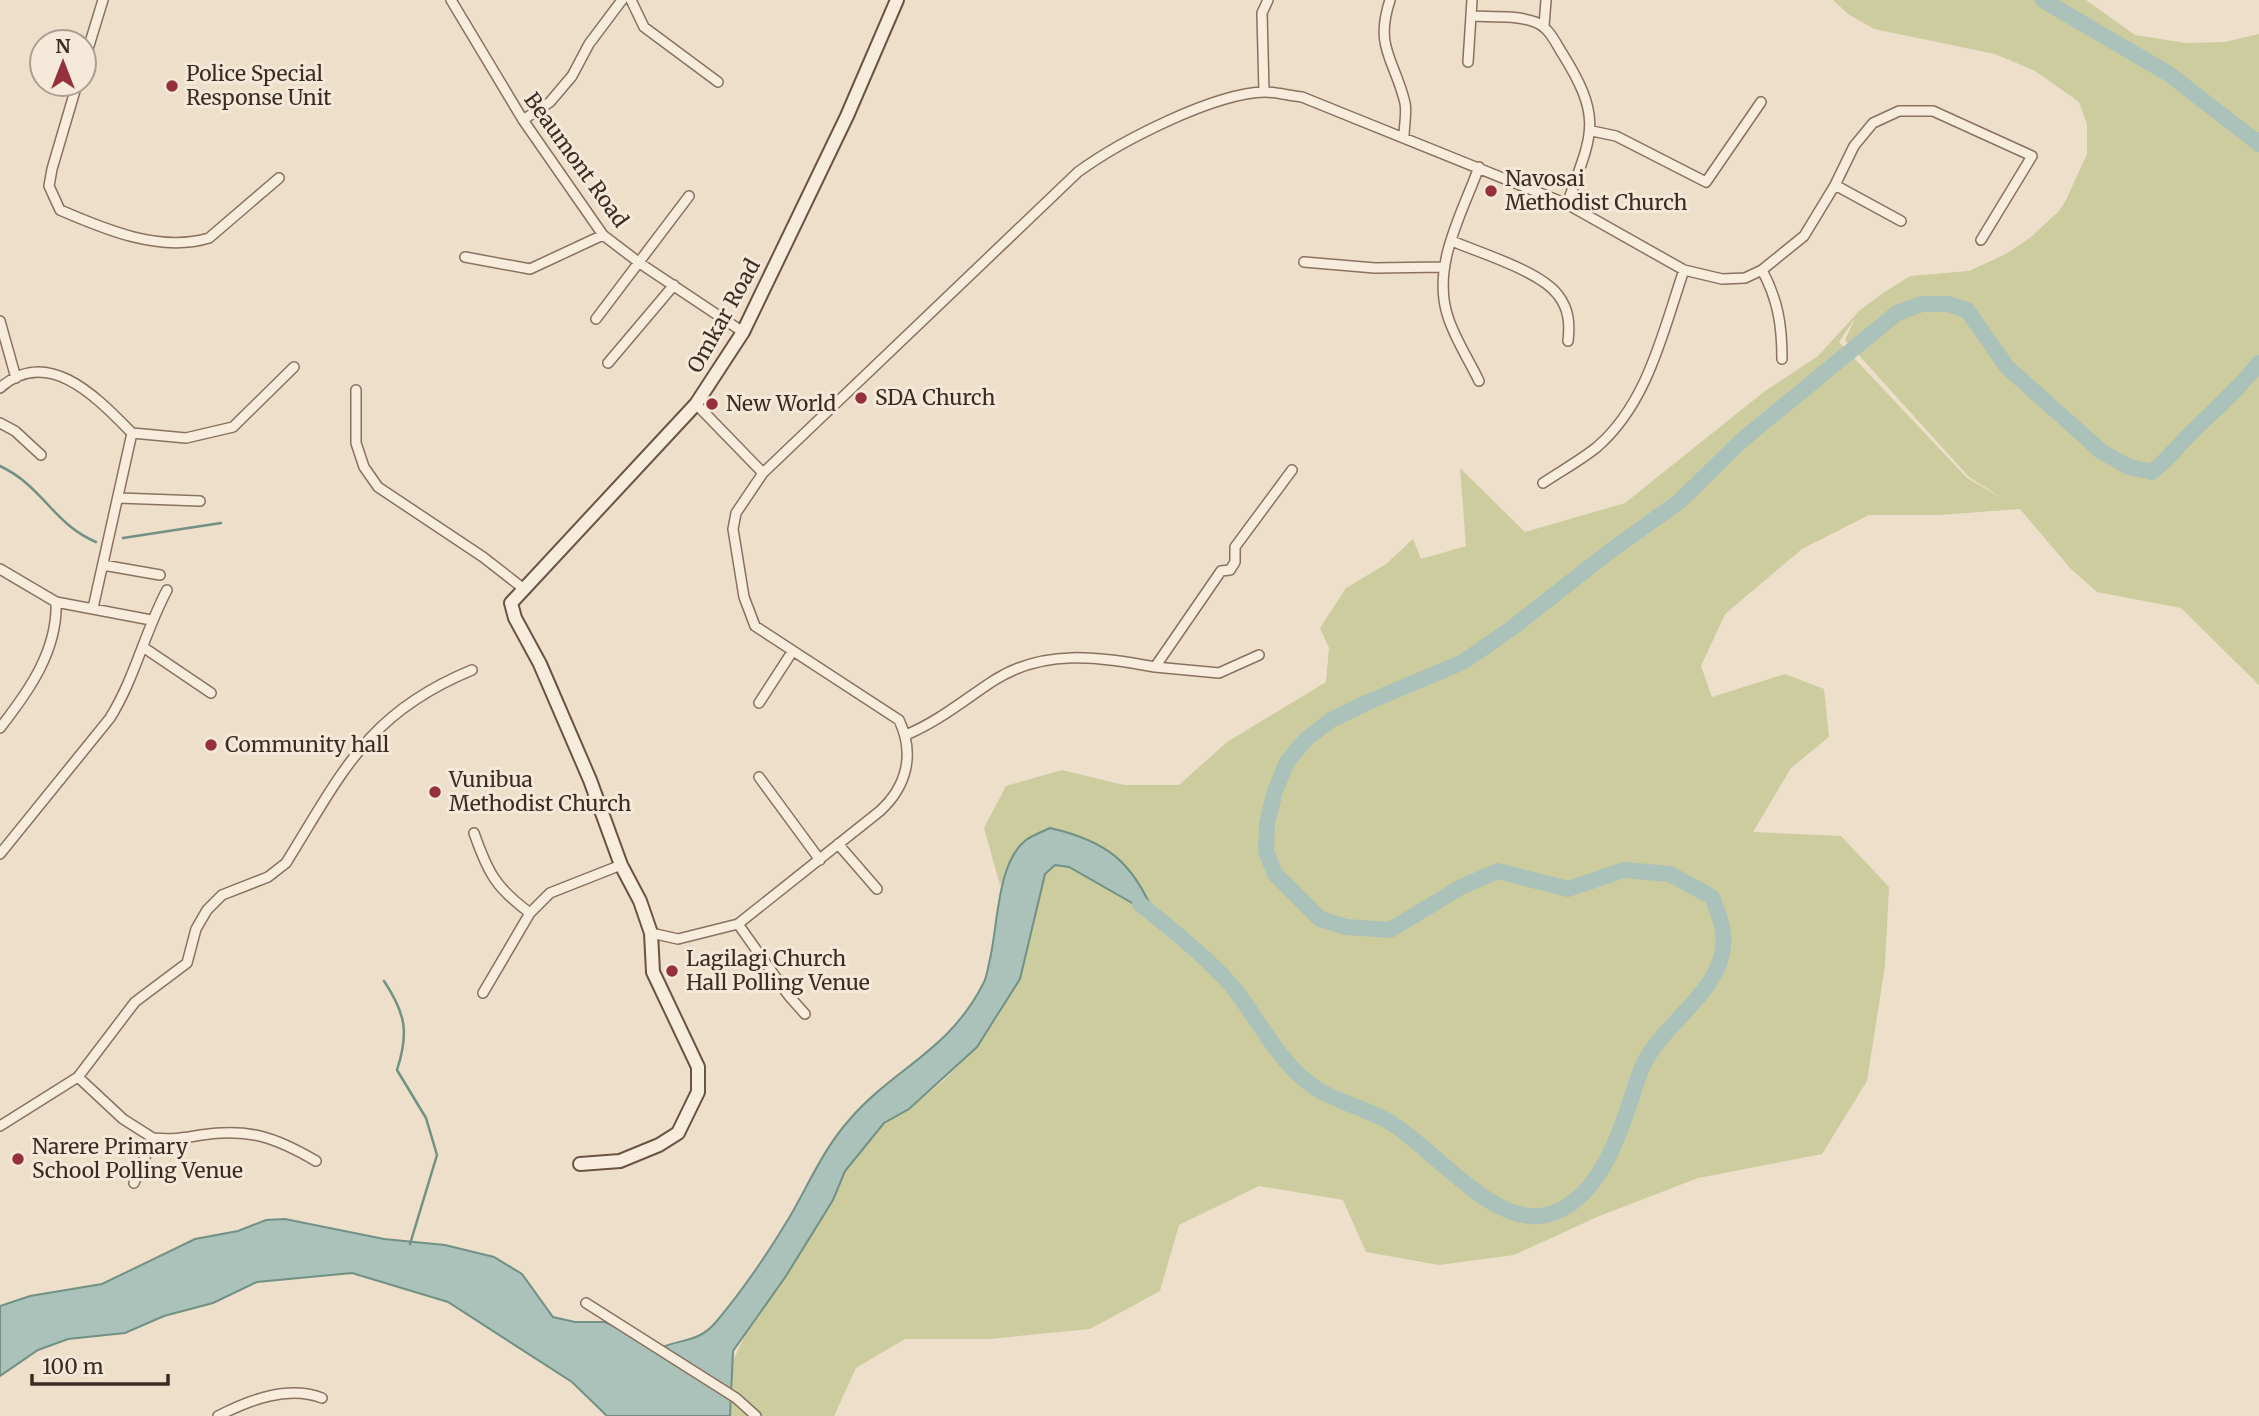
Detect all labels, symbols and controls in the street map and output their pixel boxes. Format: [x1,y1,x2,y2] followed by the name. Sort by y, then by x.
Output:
[28,28,98,98] north arrow
[55,34,71,58] text: N
[186,60,331,111] place label: Police Special Response Unit
[164,78,180,94] marker: Police Special Response Unit
[518,87,635,233] street label: Beaumont Road
[1505,165,1688,216] place label: Navosai Methodist Church
[1483,183,1499,199] marker: Navosai Methodist Church
[681,254,766,377] street label: Omkar Road
[875,384,995,411] place label: SDA Church
[726,390,836,417] place label: New World
[853,390,869,406] marker: SDA Church
[704,396,720,412] marker: New World
[225,731,390,758] place label: Community hall
[203,737,219,753] marker: Community hall
[448,766,632,817] place label: Vunibua Methodist Church
[427,784,443,800] marker: Vunibua Methodist Church
[686,945,870,996] place label: Lagilagi Church Hall Polling Venue
[664,963,680,979] marker: Lagilagi Church Hall Polling Venue
[32,1133,243,1184] place label: Narere Primary School Polling Venue
[10,1151,26,1167] marker: Narere Primary School Polling Venue
[32,1342,168,1386] scale bar
[42,1353,104,1380] text: 100 m

